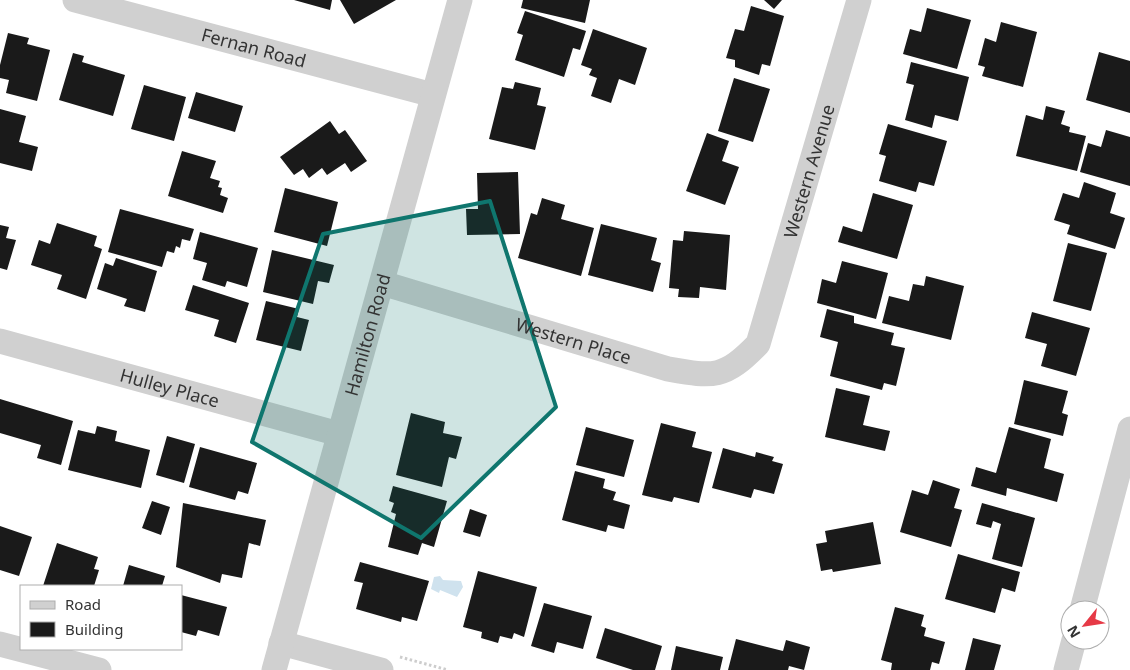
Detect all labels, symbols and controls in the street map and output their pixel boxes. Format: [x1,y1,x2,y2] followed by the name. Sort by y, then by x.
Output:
[199,22,309,73] street label: Fernan Road
[778,101,840,241] street label: Western Avenue
[339,271,396,399] street label: Hamilton Road
[513,312,634,369] street label: Western Place
[117,363,222,413] street label: Hulley Place
[20,585,182,650] legend
[65,594,101,614] text: Road
[1060,600,1110,650] north arrow
[65,619,123,639] text: Building
[1062,622,1084,641] text: N

